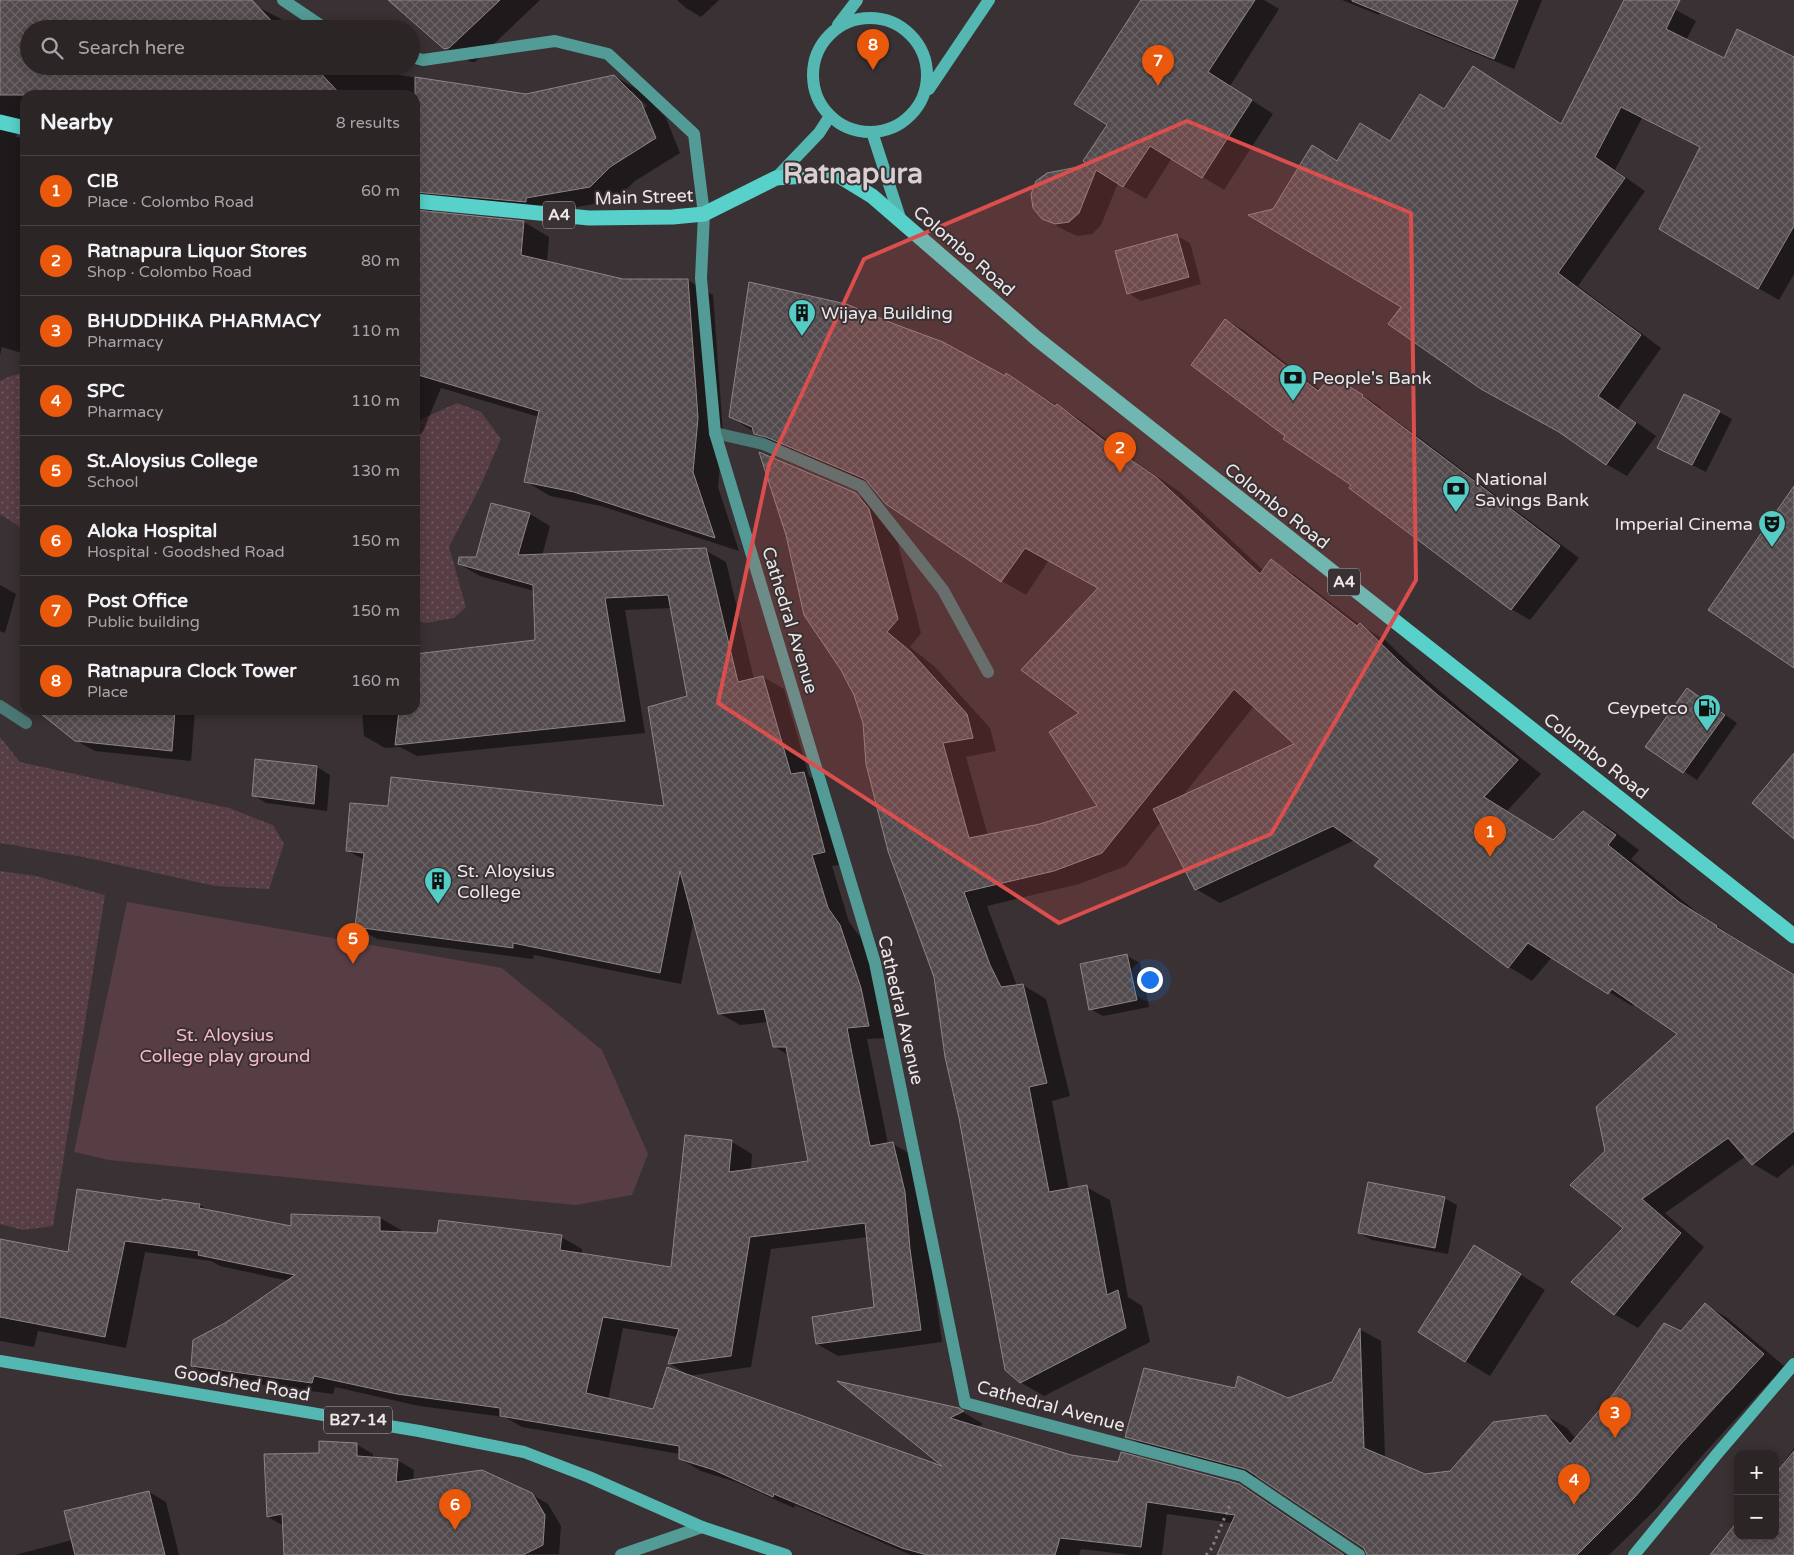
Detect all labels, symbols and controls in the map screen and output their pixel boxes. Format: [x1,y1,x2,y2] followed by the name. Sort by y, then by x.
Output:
[20,20,420,75] search box
[857,29,889,70] pin: 8
[38,34,66,62] icon: search
[78,37,185,59] text: Search here
[1142,45,1174,86] pin: 7
[40,110,113,135] text: Nearby
[336,113,400,133] text: 8 results
[783,157,923,191] district label: Ratnapura
[87,170,119,192] text: CIB
[51,181,61,201] text: 1
[361,181,400,201] text: 60 m
[594,184,694,210] street label: Main Street
[87,192,254,212] text: Place · Colombo Road
[909,201,1019,301] street label: Colombo Road
[543,202,575,228] road number: A4
[87,240,307,262] text: Ratnapura Liquor Stores
[51,251,61,271] text: 2
[361,251,400,271] text: 80 m
[87,262,252,282] text: Shop · Colombo Road
[787,298,817,337] building icon: Wijaya Building
[821,302,953,324] place label: Wijaya Building
[87,310,321,332] text: BHUDDHIKA PHARMACY
[51,321,61,341] text: 3
[351,321,400,341] text: 110 m
[87,332,163,352] text: Pharmacy
[1278,363,1308,402] bank icon: People's Bank
[1312,367,1432,389] place label: People's Bank
[87,380,125,402] text: SPC
[51,391,61,411] text: 4
[351,391,400,411] text: 110 m
[87,402,163,422] text: Pharmacy
[1104,432,1136,473] pin: 2
[87,450,258,472] text: St.Aloysius College
[1220,458,1334,554] street label: Colombo Road
[51,461,61,481] text: 5
[351,461,400,481] text: 130 m
[1475,468,1589,511] place label: National Savings Bank
[87,472,139,492] text: School
[1441,474,1471,513] bank icon: National Savings Bank
[1757,509,1787,548] theatre icon: Imperial Cinema
[1615,513,1753,535] place label: Imperial Cinema
[87,520,217,542] text: Aloka Hospital
[51,531,61,551] text: 6
[351,531,400,551] text: 150 m
[87,542,285,562] text: Hospital · Goodshed Road
[757,544,823,696] street label: Cathedral Avenue
[1328,568,1360,596] road number: A4
[87,590,188,612] text: Post Office
[51,601,61,621] text: 7
[351,601,400,621] text: 150 m
[87,612,200,632] text: Public building
[87,660,297,682] text: Ratnapura Clock Tower
[51,671,61,691] text: 8
[351,671,400,691] text: 160 m
[87,682,128,702] text: Place
[1692,693,1722,732] fuel station icon: Ceypetco
[1607,697,1688,719] place label: Ceypetco
[1539,708,1653,804] street label: Colombo Road
[1474,816,1506,857] pin: 1
[457,860,555,903] place label: St. Aloysius College
[423,866,453,905] building icon: St. Aloysius College
[337,923,369,964] pin: 5
[873,933,929,1087] street label: Cathedral Avenue
[1137,967,1163,993] your location
[140,1024,310,1067] park label: St. Aloysius College play ground
[172,1360,312,1406] street label: Goodshed Road
[975,1376,1127,1436] street label: Cathedral Avenue
[1599,1397,1631,1438] pin: 3
[324,1406,392,1434] road number: B27-14
[1734,1450,1779,1540] map controls
[1734,1450,1779,1495] button: +
[1558,1464,1590,1505] pin: 4
[439,1489,471,1530] pin: 6
[1734,1495,1779,1540] button: −

